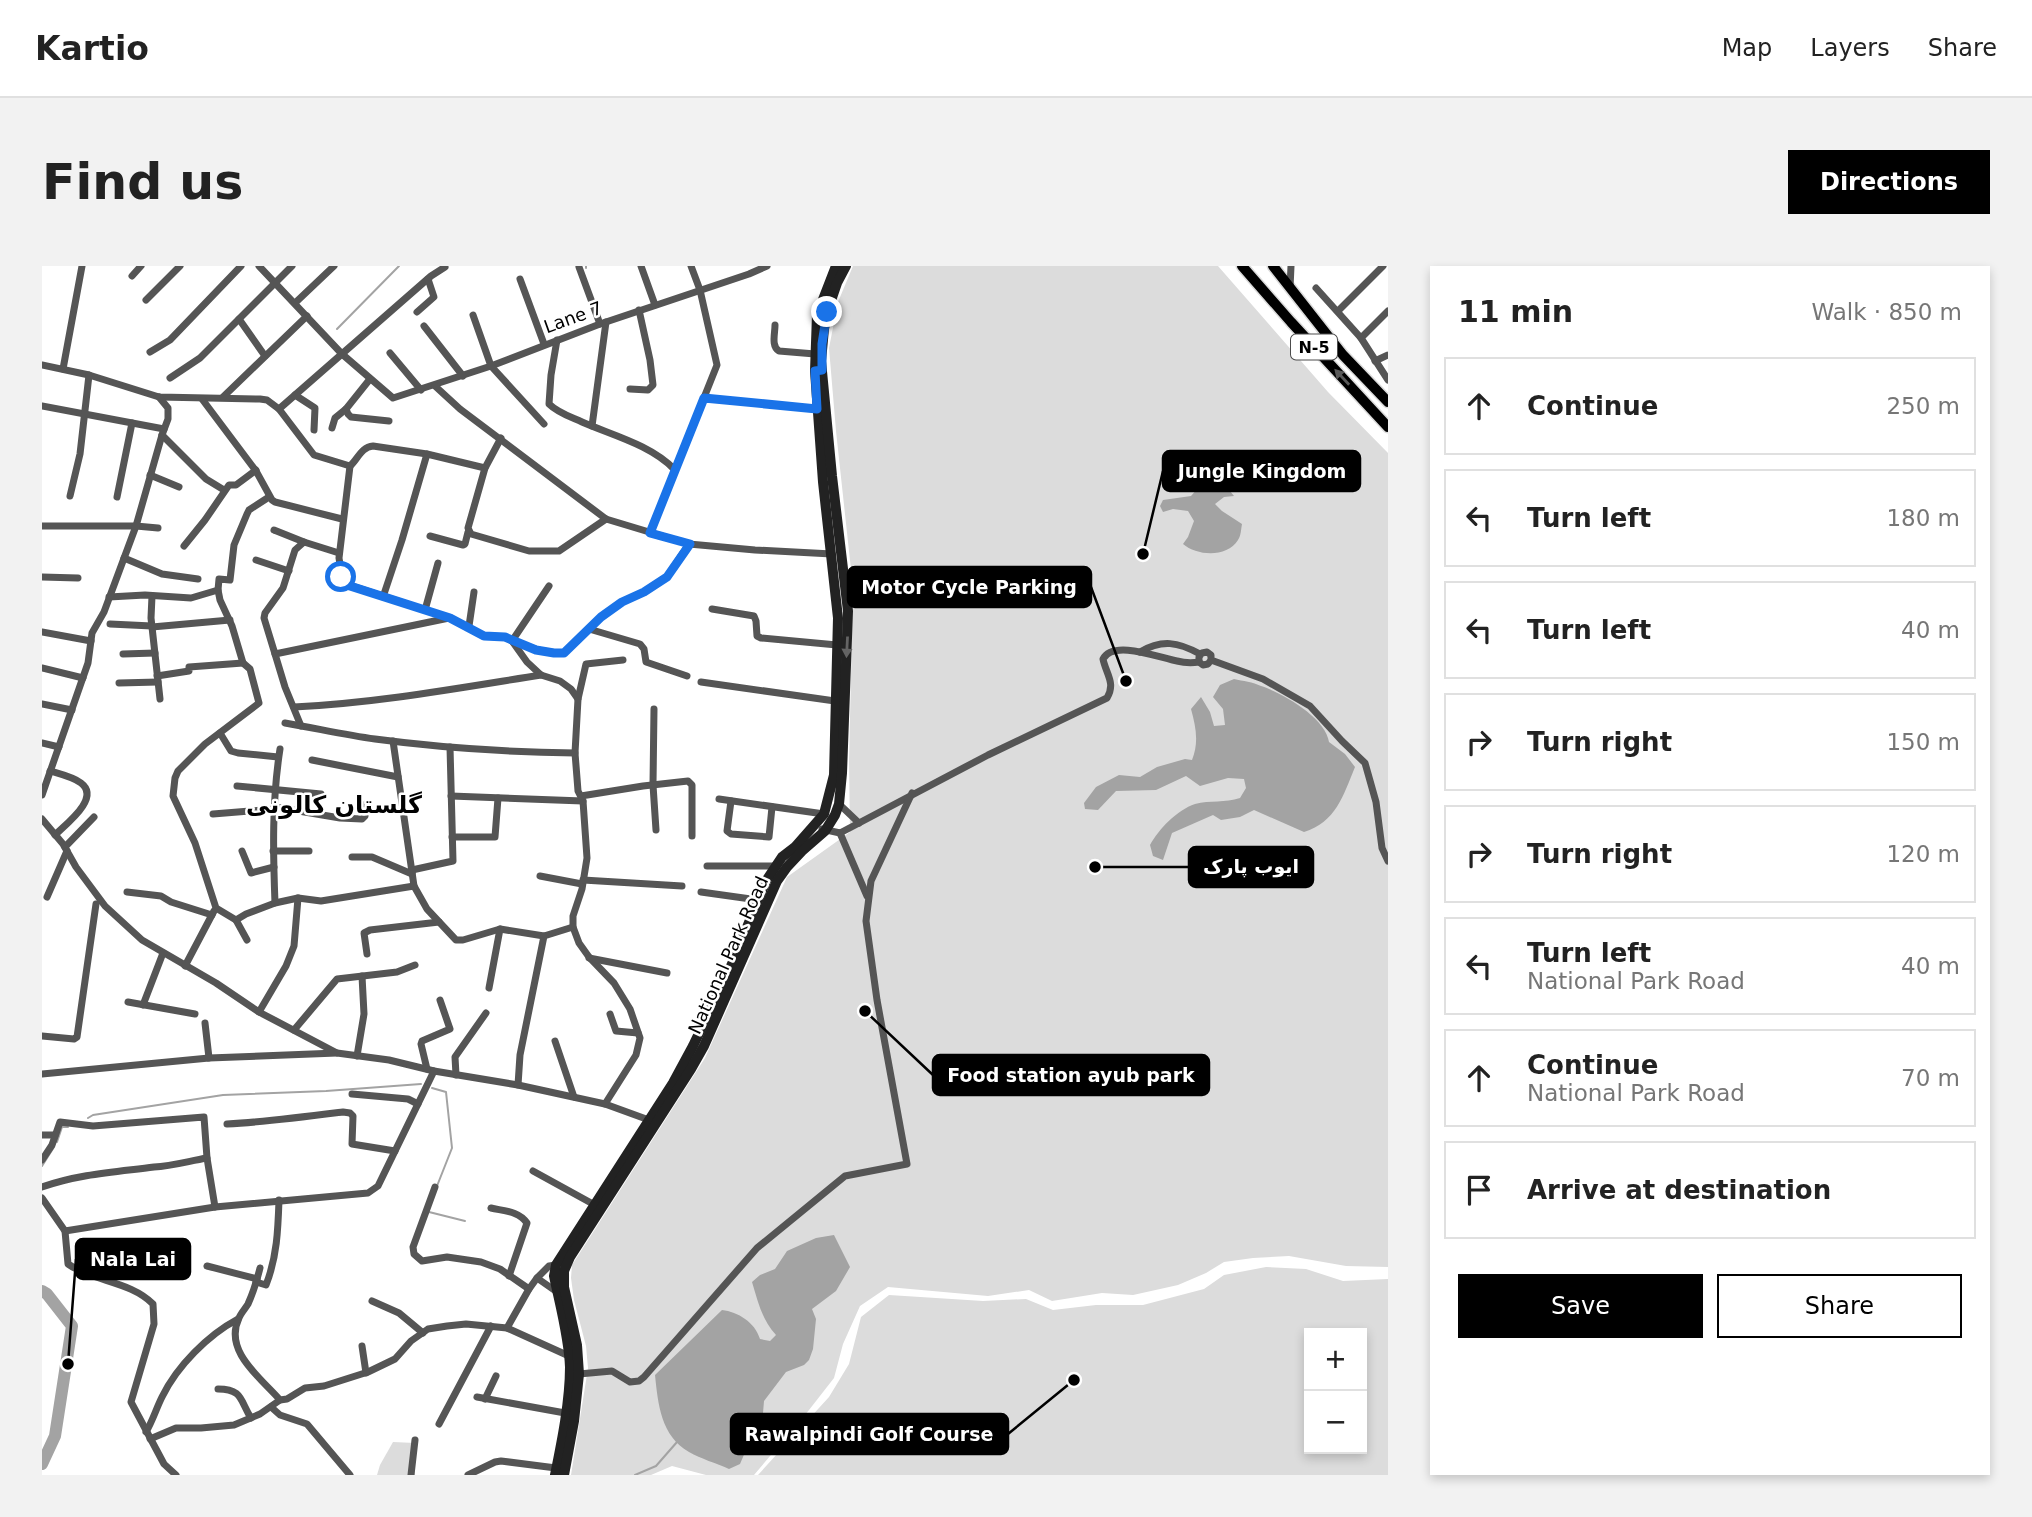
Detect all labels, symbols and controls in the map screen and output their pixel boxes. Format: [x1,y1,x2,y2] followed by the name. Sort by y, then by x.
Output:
[35,29,149,68] text: Kartio
[1722,34,1772,62] text: Map
[1810,34,1890,62] text: Layers
[1928,34,1997,62] text: Share
[1788,150,1990,214] button: Directions
[42,154,243,211] text: Find us
[1458,294,1573,329] text: 11 min
[811,296,842,327] route end
[541,297,605,337] street label: Lane 7
[1811,299,1962,325] text: Walk · 850 m
[1291,334,1337,360] road number: N-5
[1334,369,1350,386] one-way arrow
[1460,387,1498,425] icon: ahead
[1527,391,1658,421] text: Continue
[1886,393,1960,419] text: 250 m
[1163,451,1360,491] callout: Jungle Kingdom
[1176,460,1346,482] text: Jungle Kingdom
[1460,499,1498,537] icon: left
[1527,503,1651,533] text: Turn left
[1886,505,1960,531] text: 180 m
[325,561,356,592] route start
[848,567,1091,607] callout: Motor Cycle Parking
[861,576,1077,598] text: Motor Cycle Parking
[1460,611,1498,649] icon: left
[1527,615,1651,645] text: Turn left
[1901,617,1960,643] text: 40 m
[842,636,853,658] one-way arrow
[1460,723,1498,761] icon: right
[1527,727,1672,757] text: Turn right
[1886,729,1960,755] text: 150 m
[246,791,422,819] district label: گلستان کالونی
[1460,835,1498,873] icon: right
[1527,839,1672,869] text: Turn right
[1886,841,1960,867] text: 120 m
[1189,847,1313,887] callout: ایوب پارک
[1203,855,1299,878] text: ایوب پارک
[684,873,772,1037] street label: National Park Road
[1527,938,1651,968] text: Turn left
[1460,947,1498,985] icon: left
[1901,953,1960,979] text: 40 m
[1527,968,1745,994] text: National Park Road
[1527,1050,1658,1080] text: Continue
[933,1055,1209,1095] callout: Food station ayub park
[1460,1059,1498,1097] icon: ahead
[947,1064,1195,1086] text: Food station ayub park
[1901,1065,1960,1091] text: 70 m
[1527,1080,1745,1106] text: National Park Road
[1460,1171,1498,1209] icon: arrive
[1527,1175,1831,1205] text: Arrive at destination
[76,1239,190,1279] callout: Nala Lai
[90,1248,176,1270] text: Nala Lai
[1458,1274,1703,1338] button: Save
[1717,1274,1962,1338] button: Share
[1304,1328,1367,1454] map controls
[1304,1328,1367,1391] button: +
[1304,1391,1367,1454] button: −
[731,1414,1008,1454] callout: Rawalpindi Golf Course
[745,1423,993,1445] text: Rawalpindi Golf Course

